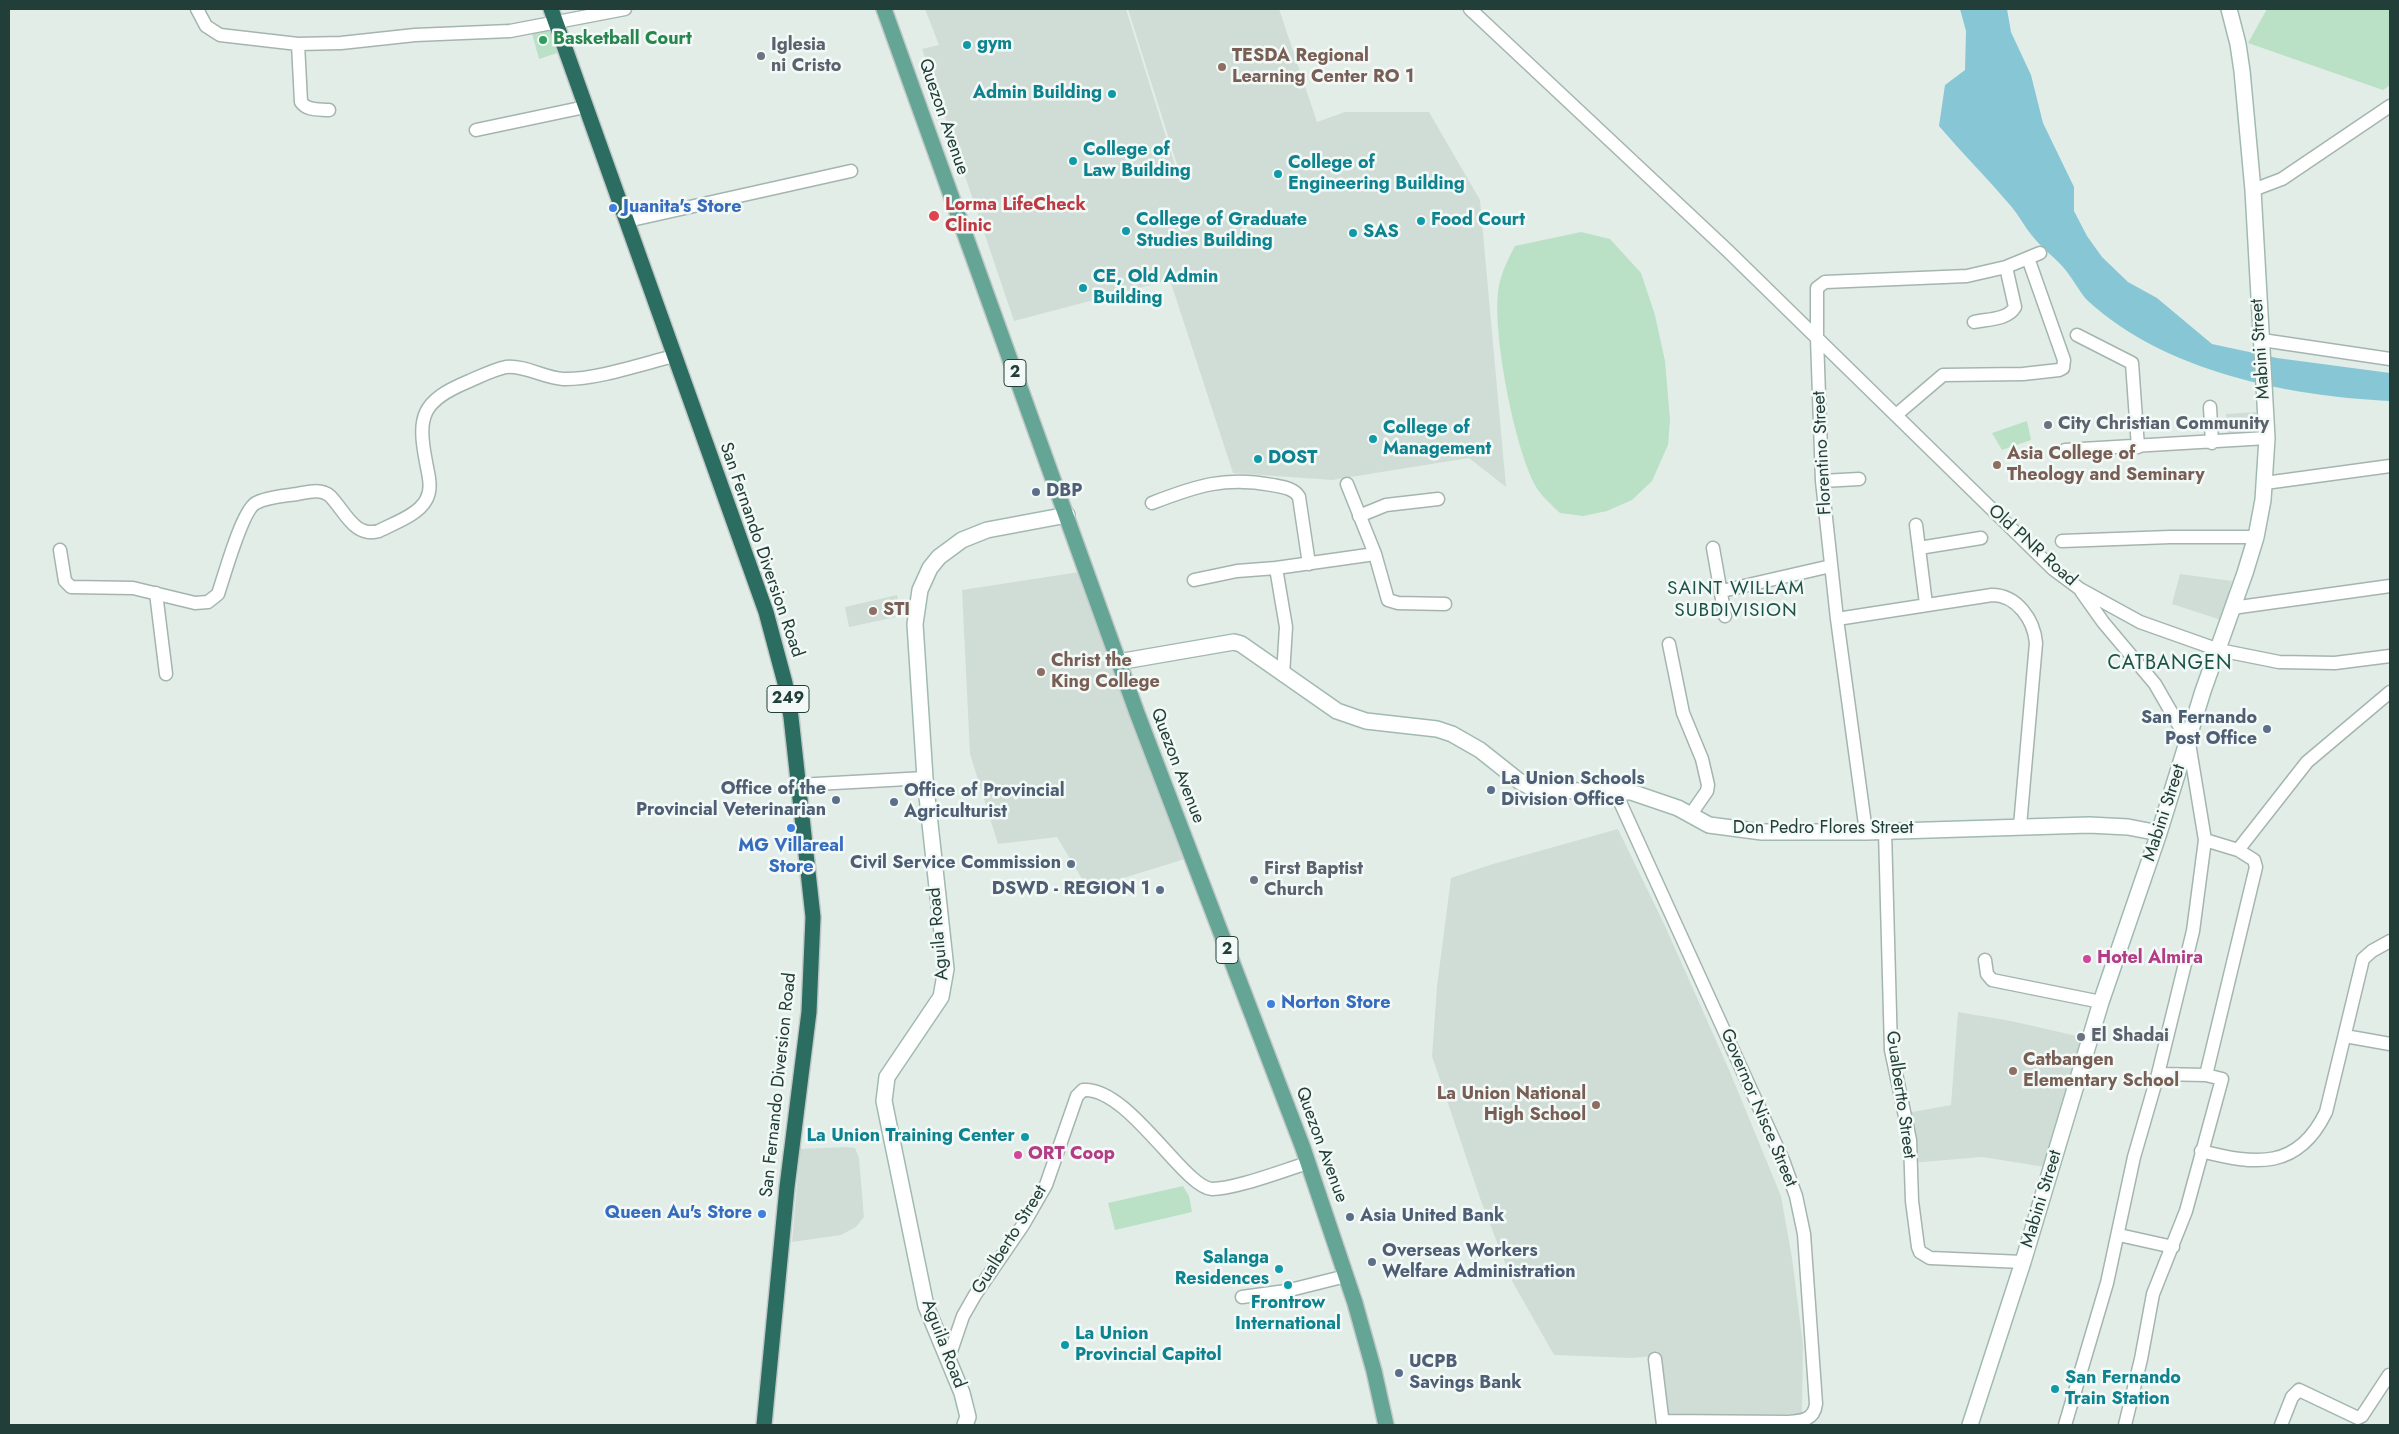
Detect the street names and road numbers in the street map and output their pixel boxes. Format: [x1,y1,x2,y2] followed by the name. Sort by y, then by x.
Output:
[913,56,973,178] street label: Quezon Avenue
[2247,298,2275,400] street label: Mabini Street
[1004,359,1026,386] road number: 2
[1809,390,1837,516] street label: Florentino Street
[714,440,808,660] street label: San Fernando Diversion Road
[1983,500,2081,592] street label: Old PNR Road
[767,686,809,712] road number: 249
[1145,705,1209,827] street label: Quezon Avenue
[2139,762,2191,864] street label: Mabini Street
[1733,818,1913,840] street label: Don Pedro Flores Street
[924,887,954,981] street label: Aguila Road
[1216,936,1238,964] road number: 2
[756,972,802,1198] street label: San Fernando Diversion Road
[1715,1026,1801,1190] street label: Governor Nisce Street
[1880,1030,1920,1160] street label: Gualbertto Street
[1290,1084,1352,1206] street label: Quezon Avenue
[2017,1148,2067,1250] street label: Mabini Street
[968,1182,1052,1298] street label: Gualberto Street
[916,1297,970,1391] street label: Aguila Road

